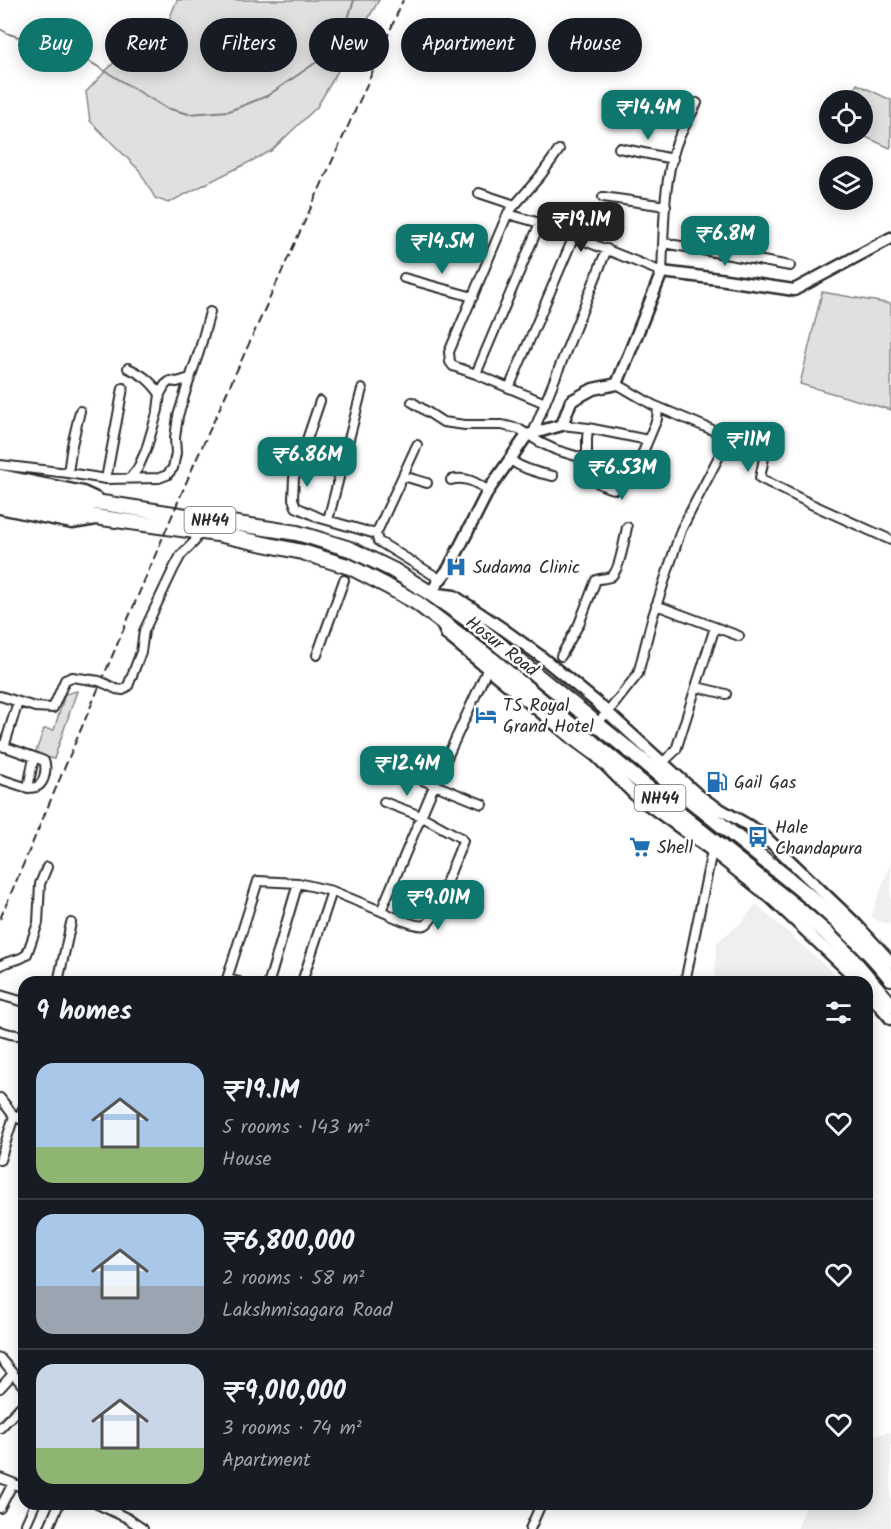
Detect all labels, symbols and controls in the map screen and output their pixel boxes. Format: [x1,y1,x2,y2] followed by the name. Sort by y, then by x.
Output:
[18,18,93,72] chip: Buy
[105,18,188,72] chip: Rent
[200,18,297,72] chip: Filters
[309,18,389,72] chip: New
[401,18,536,72] chip: Apartment
[548,18,642,72] chip: House
[599,90,697,141] pin: ₹14.4M
[819,90,873,210] map controls
[819,90,873,144] button: locate
[615,93,681,125] text: ₹14.4M
[819,156,873,210] button: layers
[532,202,630,253] pin: ₹19.1M
[551,205,611,237] text: ₹19.1M
[683,216,767,267] pin: ₹6.8M
[695,219,755,251] text: ₹6.8M
[393,224,491,275] pin: ₹14.5M
[410,227,474,259] text: ₹14.5M
[712,422,784,473] pin: ₹11M
[726,425,770,457] text: ₹11M
[258,437,356,488] pin: ₹6.86M
[272,440,342,472] text: ₹6.86M
[573,450,671,501] pin: ₹6.53M
[587,453,657,485] text: ₹6.53M
[184,507,236,533] road number: NH44
[473,554,580,583] place label: Sudama Clinic
[444,555,468,579] hospital icon: Sudama Clinic
[458,609,545,686] street label: Hosur Road
[503,692,594,742] place label: TS Royal Grand Hotel
[474,703,498,727] hotel icon: TS Royal Grand Hotel
[358,746,456,797] pin: ₹12.4M
[374,749,440,781] text: ₹12.4M
[734,769,797,798] place label: Gail Gas
[705,770,729,794] fuel station icon: Gail Gas
[634,785,686,811] road number: NH44
[775,814,863,864] place label: Hale Chandapura
[746,825,770,849] bus stop icon: Hale Chandapura
[657,834,694,863] place label: Shell
[628,835,652,859] supermarket icon: Shell
[389,880,487,931] pin: ₹9.01M
[406,883,470,915] text: ₹9.01M
[36,991,132,1033] text: 9 homes
[822,996,855,1029] icon: filters
[222,1070,299,1112] text: ₹19.1M
[84,1087,156,1159] icon: home
[822,1107,855,1140] icon: heart
[222,1112,370,1144] text: 5 rooms · 143 m²
[222,1144,272,1176] text: House
[222,1221,354,1263] text: ₹6,800,000
[84,1238,156,1310] icon: home
[822,1258,855,1291] icon: heart
[222,1263,364,1295] text: 2 rooms · 58 m²
[222,1295,393,1327] text: Lakshmisagara Road
[222,1371,346,1413] text: ₹9,010,000
[84,1388,156,1460] icon: home
[822,1408,855,1441] icon: heart
[222,1413,362,1445] text: 3 rooms · 74 m²
[222,1445,311,1477] text: Apartment

